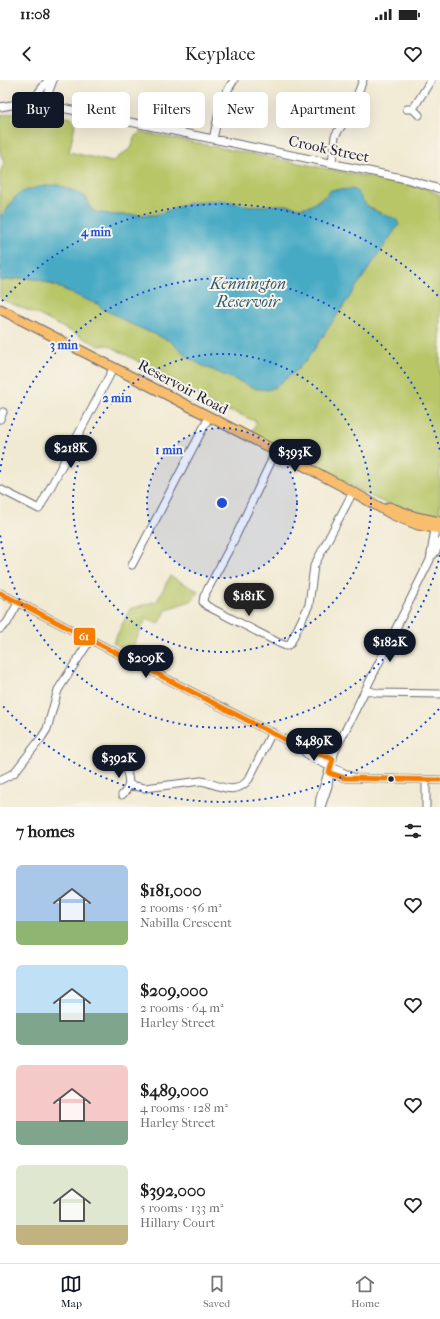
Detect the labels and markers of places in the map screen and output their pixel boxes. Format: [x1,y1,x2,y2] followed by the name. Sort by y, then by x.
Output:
[43,435,99,469] pin: $218K
[267,439,323,473] pin: $393K
[215,496,229,510] centre of rings
[221,583,277,617] pin: $181K
[362,629,418,663] pin: $182K
[118,645,174,679] pin: $209K
[286,728,342,762] pin: $489K
[91,745,147,779] pin: $392K
[386,774,396,784] unlabelled marker

